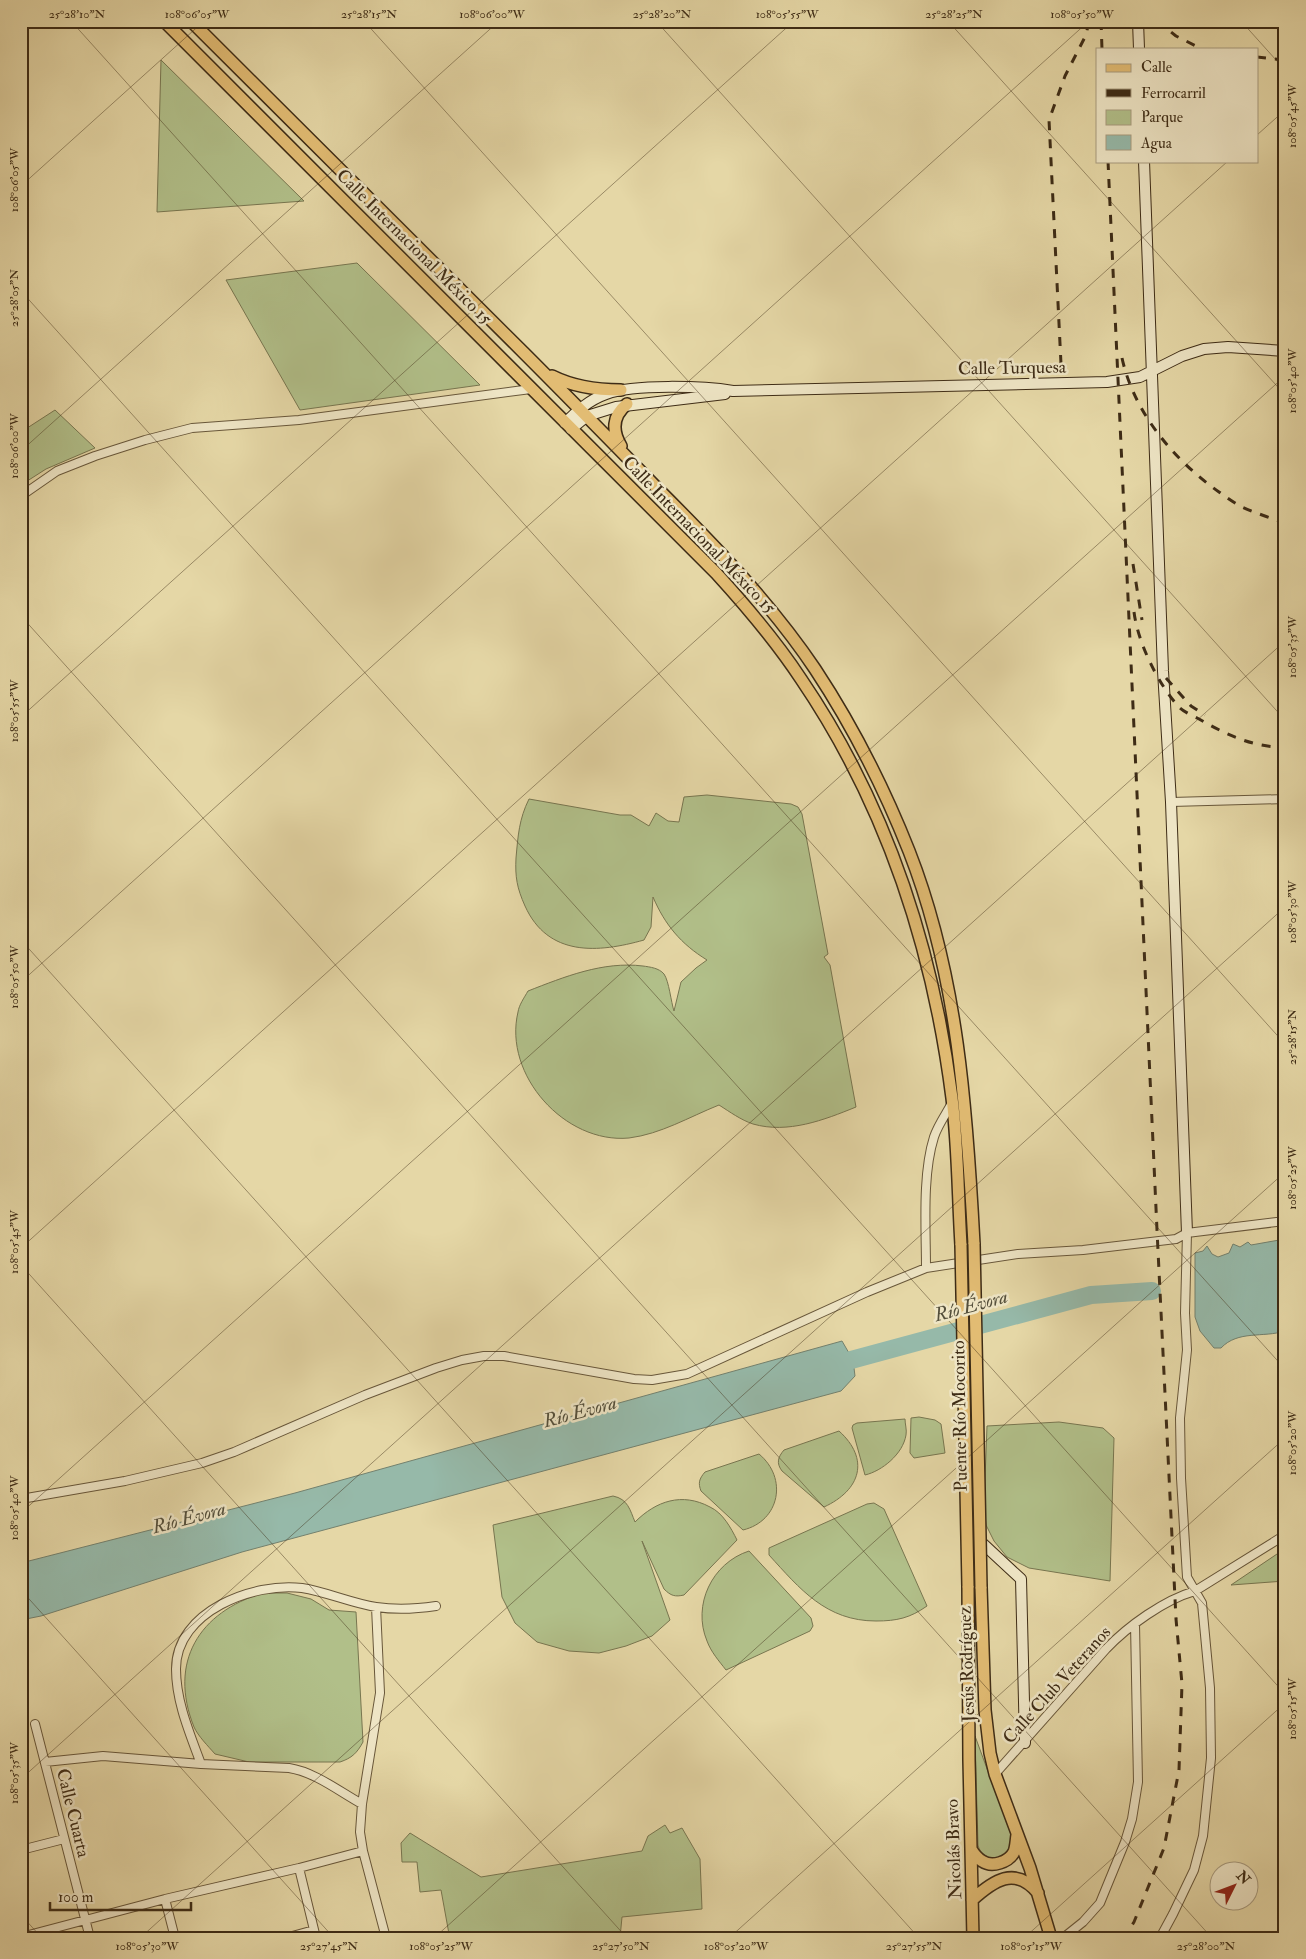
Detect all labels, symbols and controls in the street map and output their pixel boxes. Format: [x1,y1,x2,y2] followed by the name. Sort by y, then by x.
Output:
[49,7,106,22] text: 25°28'10"N
[165,7,230,22] text: 108°06'05"W
[341,7,397,22] text: 25°28'15"N
[459,7,525,22] text: 108°06'00"W
[633,7,692,22] text: 25°28'20"N
[756,7,819,22] text: 108°05'55"W
[925,7,983,22] text: 25°28'25"N
[1050,7,1115,22] text: 108°05'50"W
[1096,48,1258,162] legend
[1141,58,1172,77] text: Calle
[1285,83,1300,148] text: 108°05'45"W
[1141,84,1206,103] text: Ferrocarril
[1141,108,1183,127] text: Parque
[1140,134,1173,153] text: Agua
[7,147,22,212] text: 108°06'05"W
[331,164,497,330] street label: Calle Internacional México 15
[7,269,22,327] text: 25°28'05"N
[1285,348,1300,413] text: 108°05'40"W
[958,356,1067,380] street label: Calle Turquesa
[7,413,22,479] text: 108°06'00"W
[617,451,781,619] street label: Calle Internacional México 15
[1285,615,1300,678] text: 108°05'35"W
[7,679,22,742] text: 108°05'55"W
[1285,880,1300,943] text: 108°05'30"W
[7,944,22,1009] text: 108°05'50"W
[1285,1009,1300,1065] text: 25°28'15"N
[1285,1145,1300,1210] text: 108°05'25"W
[7,1209,22,1274] text: 108°05'45"W
[931,1285,1011,1328] water label: Río Évora
[947,1340,973,1492] street label: Puente Río Mocorito
[540,1391,620,1434] water label: Río Évora
[1285,1410,1300,1475] text: 108°05'20"W
[7,1475,22,1540] text: 108°05'40"W
[149,1497,229,1540] water label: Río Évora
[953,1605,981,1723] street label: Jesús Rodríguez
[998,1621,1116,1749] street label: Calle Club Veteranos
[1285,1677,1300,1740] text: 108°05'15"W
[7,1741,22,1804] text: 108°05'35"W
[51,1766,95,1860] street label: Calle Cuarta
[941,1798,967,1899] street label: Nicolás Bravo
[1208,1862,1258,1912] north arrow
[1232,1867,1254,1888] text: N
[50,1879,191,1911] scale bar
[58,1888,94,1907] text: 100 m
[116,1939,179,1954] text: 108°05'30"W
[300,1939,358,1954] text: 25°27'45"N
[409,1939,474,1954] text: 108°05'25"W
[592,1939,650,1954] text: 25°27'50"N
[704,1939,769,1954] text: 108°05'20"W
[886,1939,943,1954] text: 25°27'55"N
[1000,1939,1063,1954] text: 108°05'15"W
[1177,1939,1236,1954] text: 25°28'00"N

